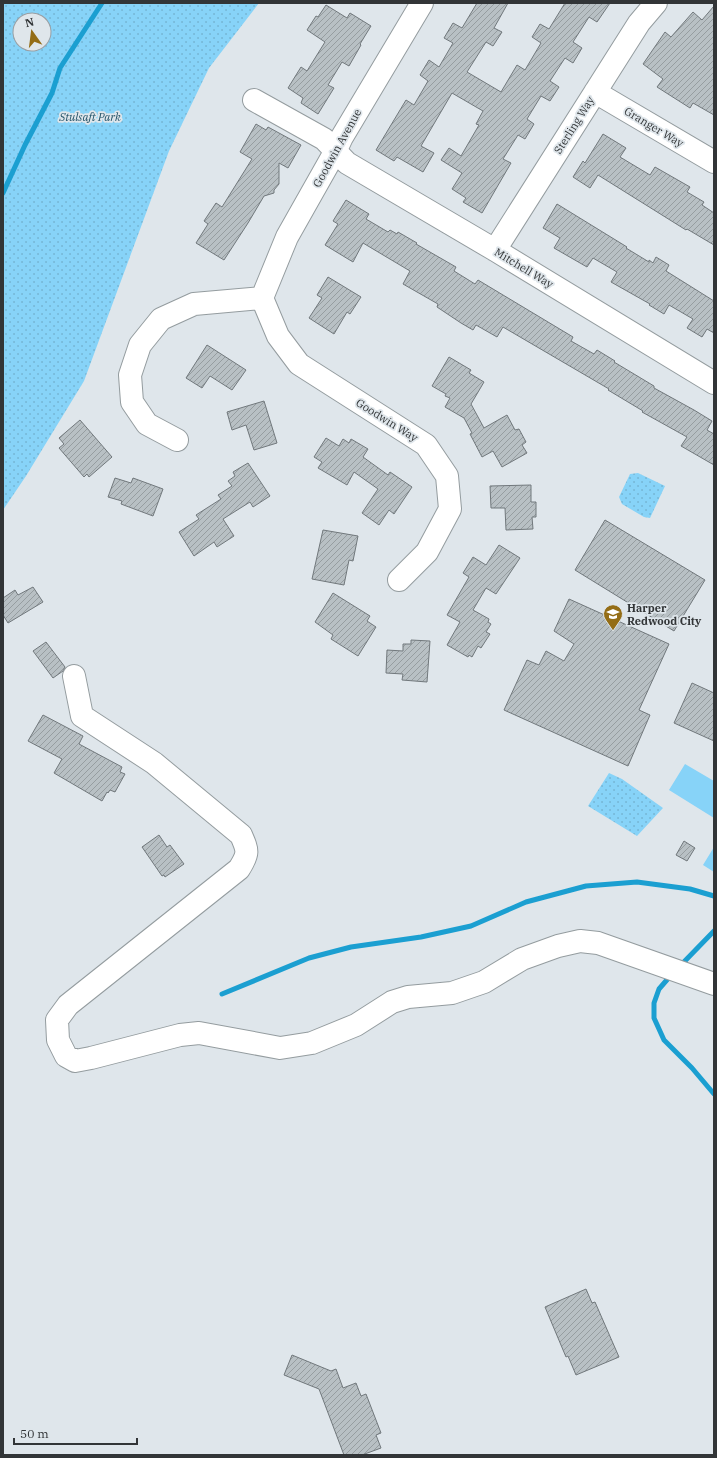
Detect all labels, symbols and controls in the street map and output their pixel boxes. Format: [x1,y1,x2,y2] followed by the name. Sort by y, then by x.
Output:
[12,12,52,52] north arrow
[24,14,36,30] text: N
[551,94,597,156] street label: Sterling Way
[622,104,686,150] street label: Granger Way
[310,106,364,190] street label: Goodwin Avenue
[58,110,121,124] park label: Stulsaft Park
[492,245,556,291] street label: Mitchell Way
[353,395,421,445] street label: Goodwin Way
[627,601,702,628] place label: Harper Redwood City
[602,603,624,631] school or university icon: Harper Redwood City
[14,1420,137,1446] scale bar
[20,1426,49,1441] text: 50 m

